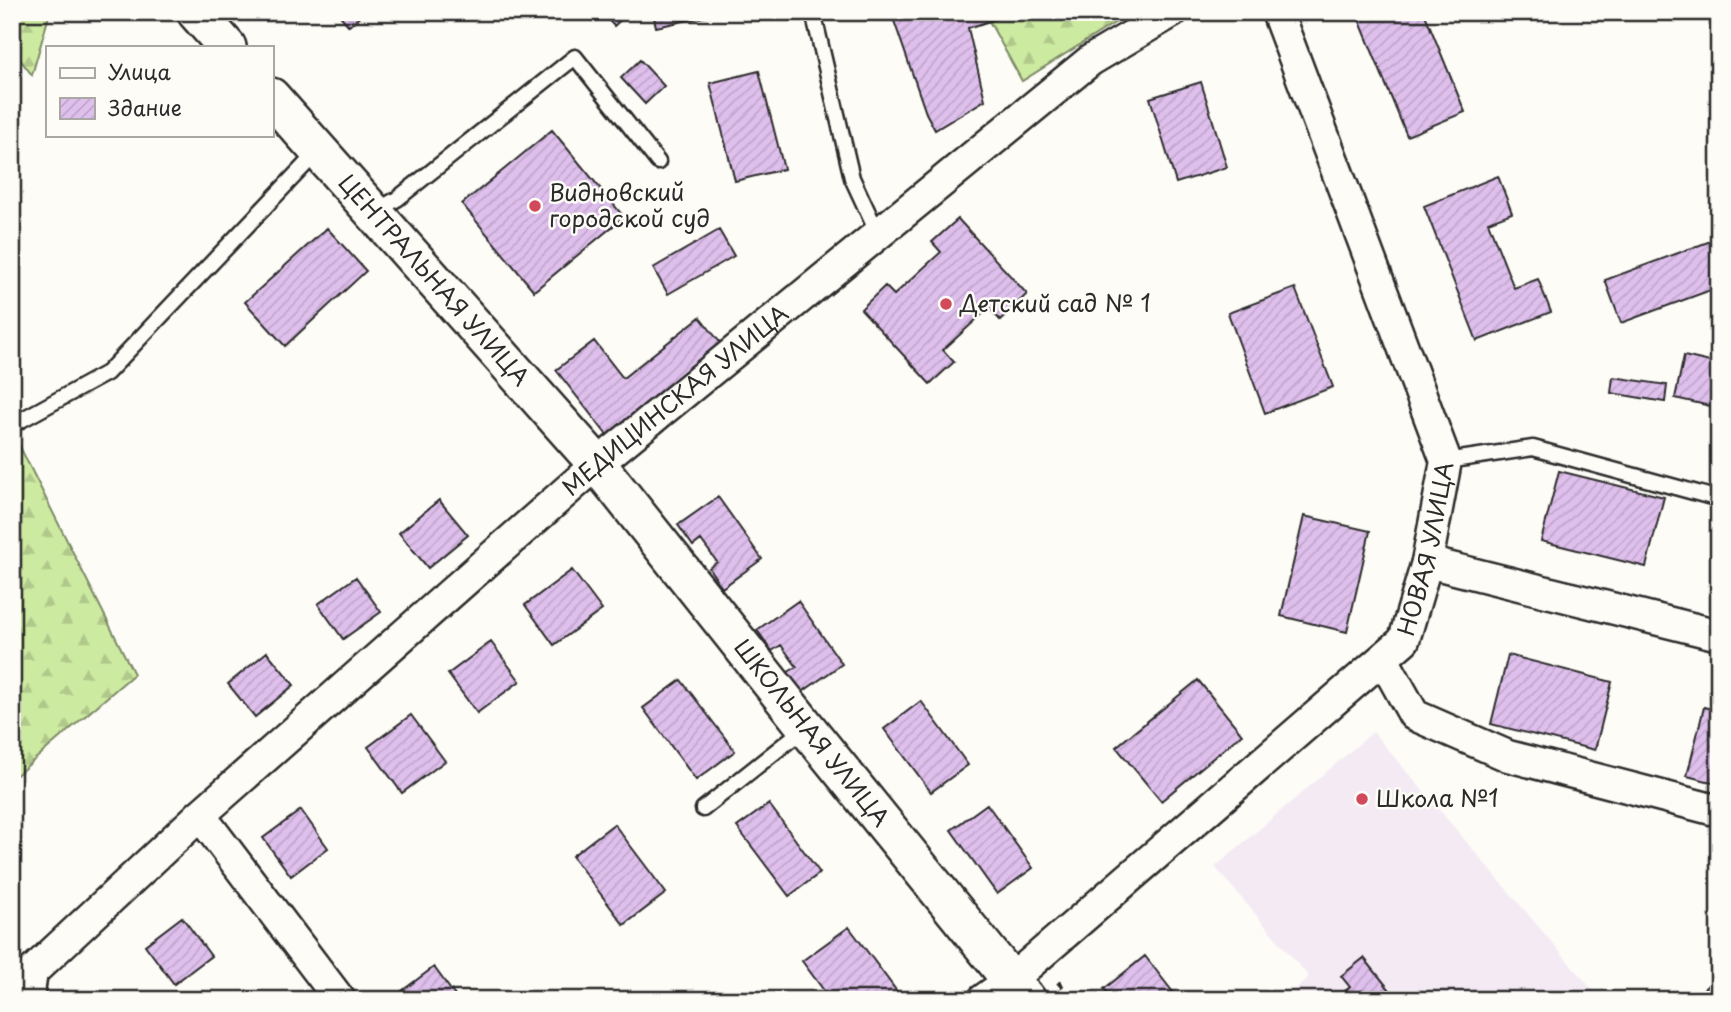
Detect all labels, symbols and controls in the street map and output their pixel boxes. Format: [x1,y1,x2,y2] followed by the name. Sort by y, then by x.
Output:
[46,46,273,136] legend
[108,55,171,87] text: Улица
[108,91,182,123] text: Здание
[331,165,539,393] street label: ЦЕНТРАЛЬНАЯ УЛИЦА
[549,174,710,235] place label: Видновский городской суд
[527,198,543,214] marker: Видновский городской суд
[959,285,1151,320] place label: Детский сад № 1
[553,295,795,503] street label: МЕДИЦИНСКАЯ УЛИЦА
[938,296,954,312] marker: Детский сад № 1
[1387,459,1461,640] street label: НОВАЯ УЛИЦА
[726,631,899,834] street label: ШКОЛЬНАЯ УЛИЦА
[1376,780,1499,815] place label: Школа №1
[1354,791,1370,807] marker: Школа №1

